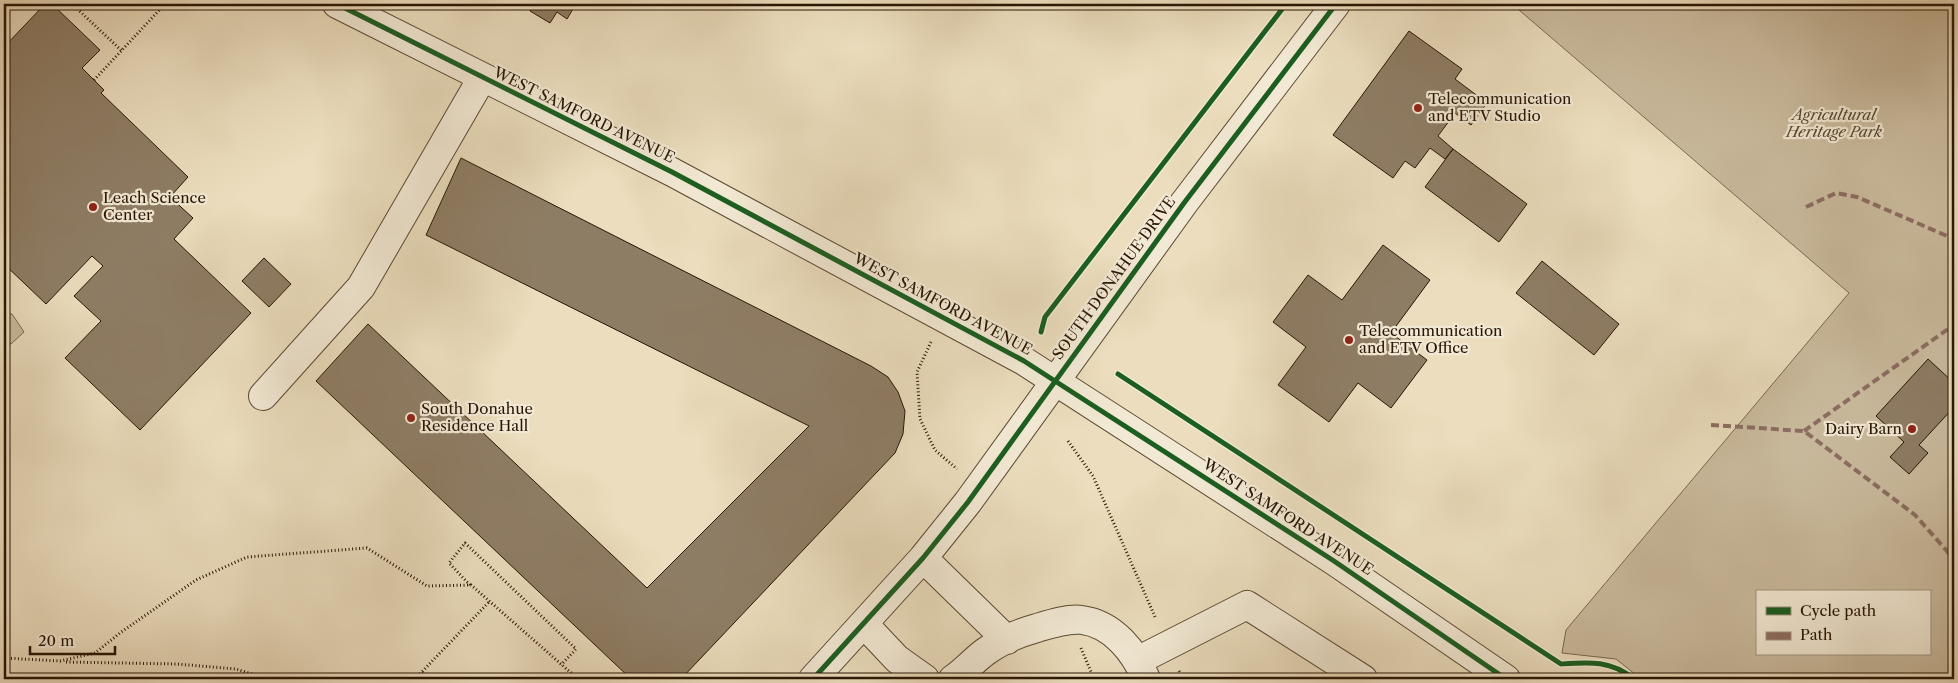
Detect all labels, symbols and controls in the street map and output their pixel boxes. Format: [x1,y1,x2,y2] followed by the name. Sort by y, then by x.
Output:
[490,62,678,167] street label: WEST SAMFORD AVENUE
[1428,89,1572,125] place label: Telecommunication and ETV Studio
[1412,102,1424,114] marker: Telecommunication and ETV Studio
[1785,105,1882,141] park label: Agricultural Heritage Park
[103,188,206,224] place label: Leach Science Center
[1048,192,1179,363] street label: SOUTH DONAHUE DRIVE
[87,201,99,213] marker: Leach Science Center
[850,248,1036,359] street label: WEST SAMFORD AVENUE
[1359,321,1503,357] place label: Telecommunication and ETV Office
[1343,334,1355,346] marker: Telecommunication and ETV Office
[421,399,533,435] place label: South Donahue Residence Hall
[405,412,417,424] marker: South Donahue Residence Hall
[1825,419,1903,438] place label: Dairy Barn
[1906,423,1918,435] marker: Dairy Barn
[1199,454,1377,579] street label: WEST SAMFORD AVENUE
[1756,590,1930,656] legend
[1800,601,1877,620] text: Cycle path
[30,623,115,655] scale bar
[1800,625,1833,644] text: Path
[38,631,74,650] text: 20 m

